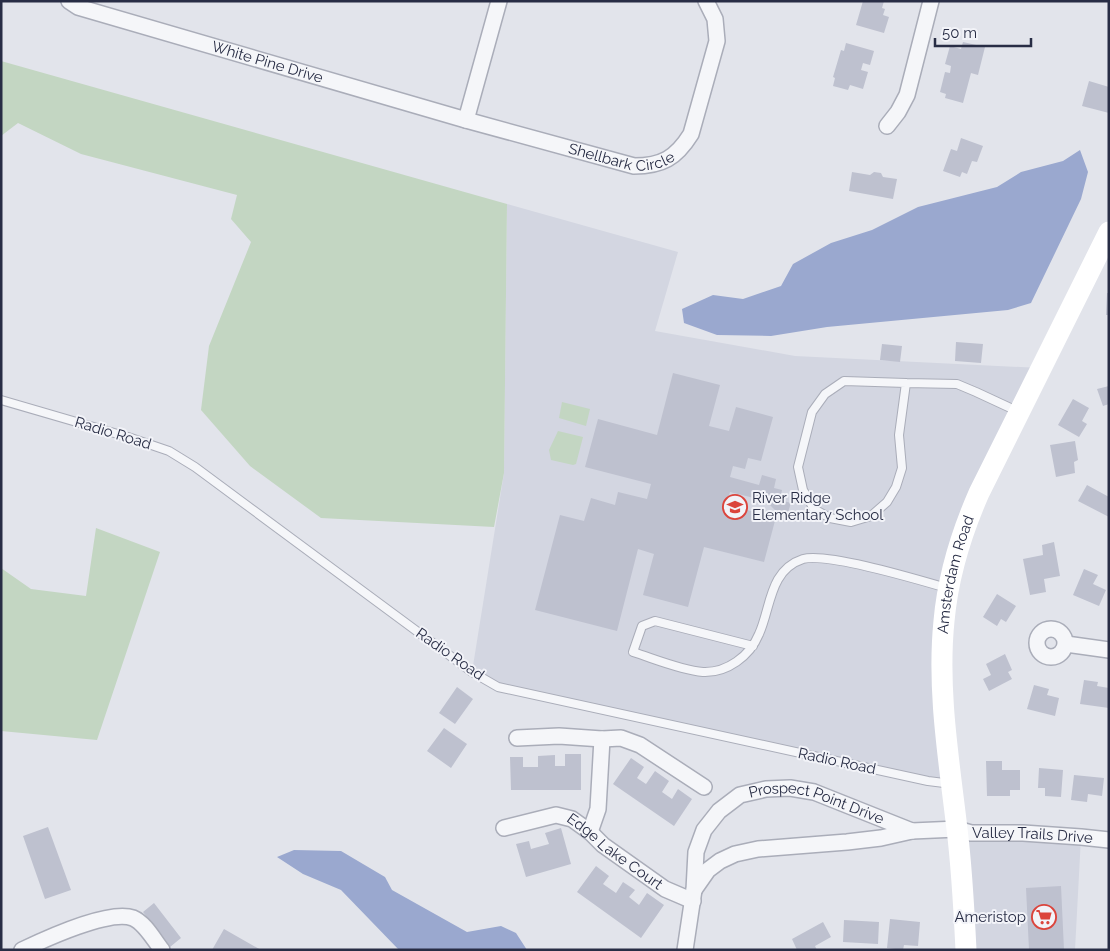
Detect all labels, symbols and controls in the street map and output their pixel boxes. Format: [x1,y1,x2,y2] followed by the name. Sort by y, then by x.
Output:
[935,15,1031,47] scale bar
[942,24,977,42] text: 50 m
[210,37,325,87] street label: White Pine Drive
[566,139,678,175] street label: Shellbark Circle
[73,413,153,453] street label: Radio Road
[752,489,884,524] place label: River Ridge Elementary School
[722,494,748,520] school or university icon: River Ridge Elementary School
[934,513,978,634] street label: Amsterdam Road
[412,624,488,684] street label: Radio Road
[796,744,878,778] street label: Radio Road
[747,779,887,828] street label: Prospect Point Drive
[564,809,666,894] street label: Edge Lake Court
[972,824,1094,847] street label: Valley Trails Drive
[1031,904,1057,930] supermarket icon: Ameristop
[954,908,1026,926] place label: Ameristop

